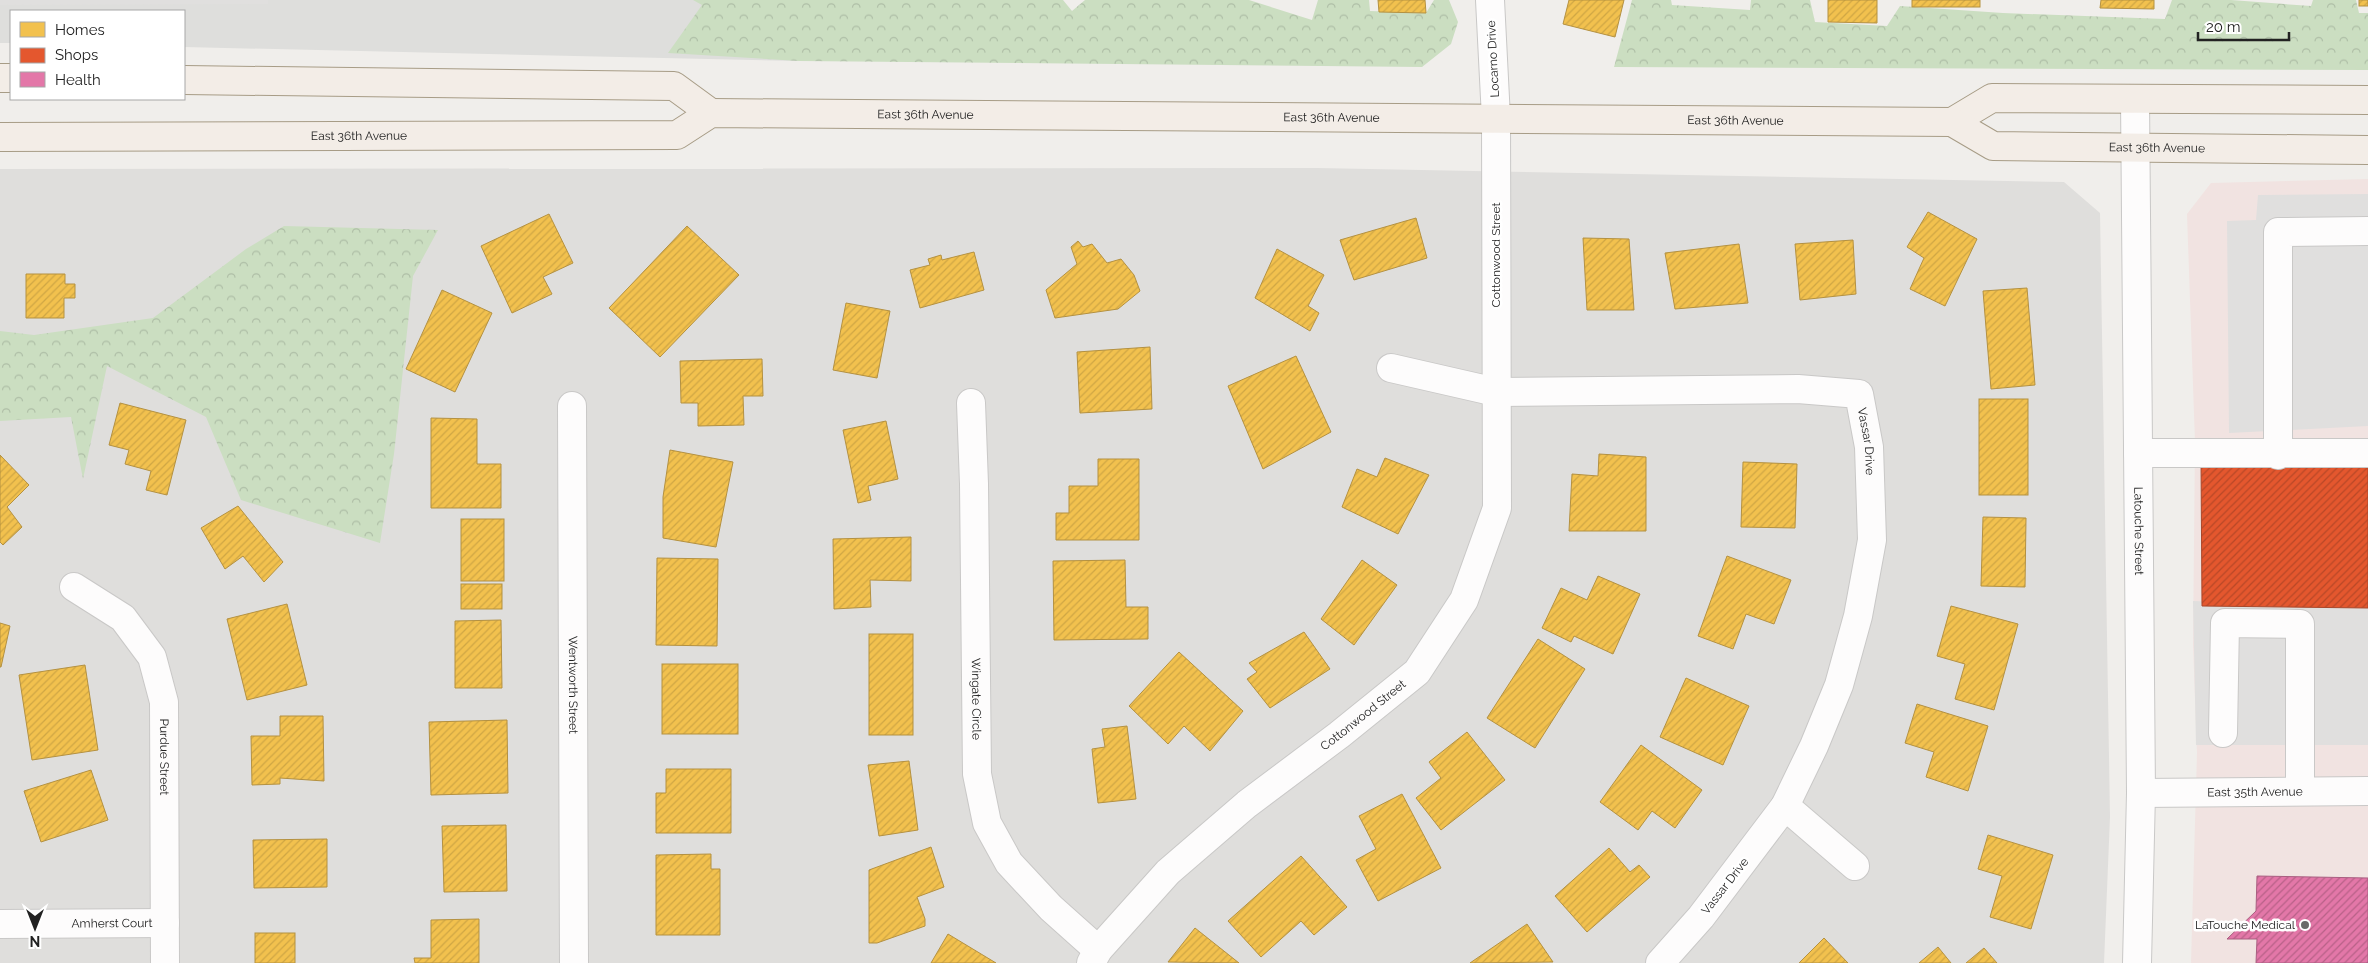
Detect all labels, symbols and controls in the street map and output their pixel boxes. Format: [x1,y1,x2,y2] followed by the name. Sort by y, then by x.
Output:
[10,10,185,100] legend
[2198,10,2289,42] scale bar
[2206,18,2241,36] text: 20 m
[1484,20,1502,98] street label: Locarno Drive
[55,21,105,39] text: Homes
[55,46,98,64] text: Shops
[55,71,101,89] text: Health
[877,107,974,122] street label: East 36th Avenue
[1283,110,1380,125] street label: East 36th Avenue
[1687,113,1784,128] street label: East 36th Avenue
[311,129,407,143] street label: East 36th Avenue
[2109,140,2205,155] street label: East 36th Avenue
[1489,203,1503,307] street label: Cottonwood Street
[1855,407,1877,475] street label: Vassar Drive
[2131,487,2146,575] street label: Latouche Street
[566,636,580,734] street label: Wentworth Street
[969,658,984,740] street label: Wingate Circle
[1318,677,1408,753] street label: Cottonwood Street
[157,718,171,795] street label: Purdue Street
[2207,785,2303,799] street label: East 35th Avenue
[1699,855,1751,917] street label: Vassar Drive
[10,903,60,953] north arrow
[71,916,153,931] street label: Amherst Court
[2195,918,2296,932] place label: LaTouche Medical
[2299,919,2311,931] marker: LaTouche Medical
[30,933,40,949] text: N

